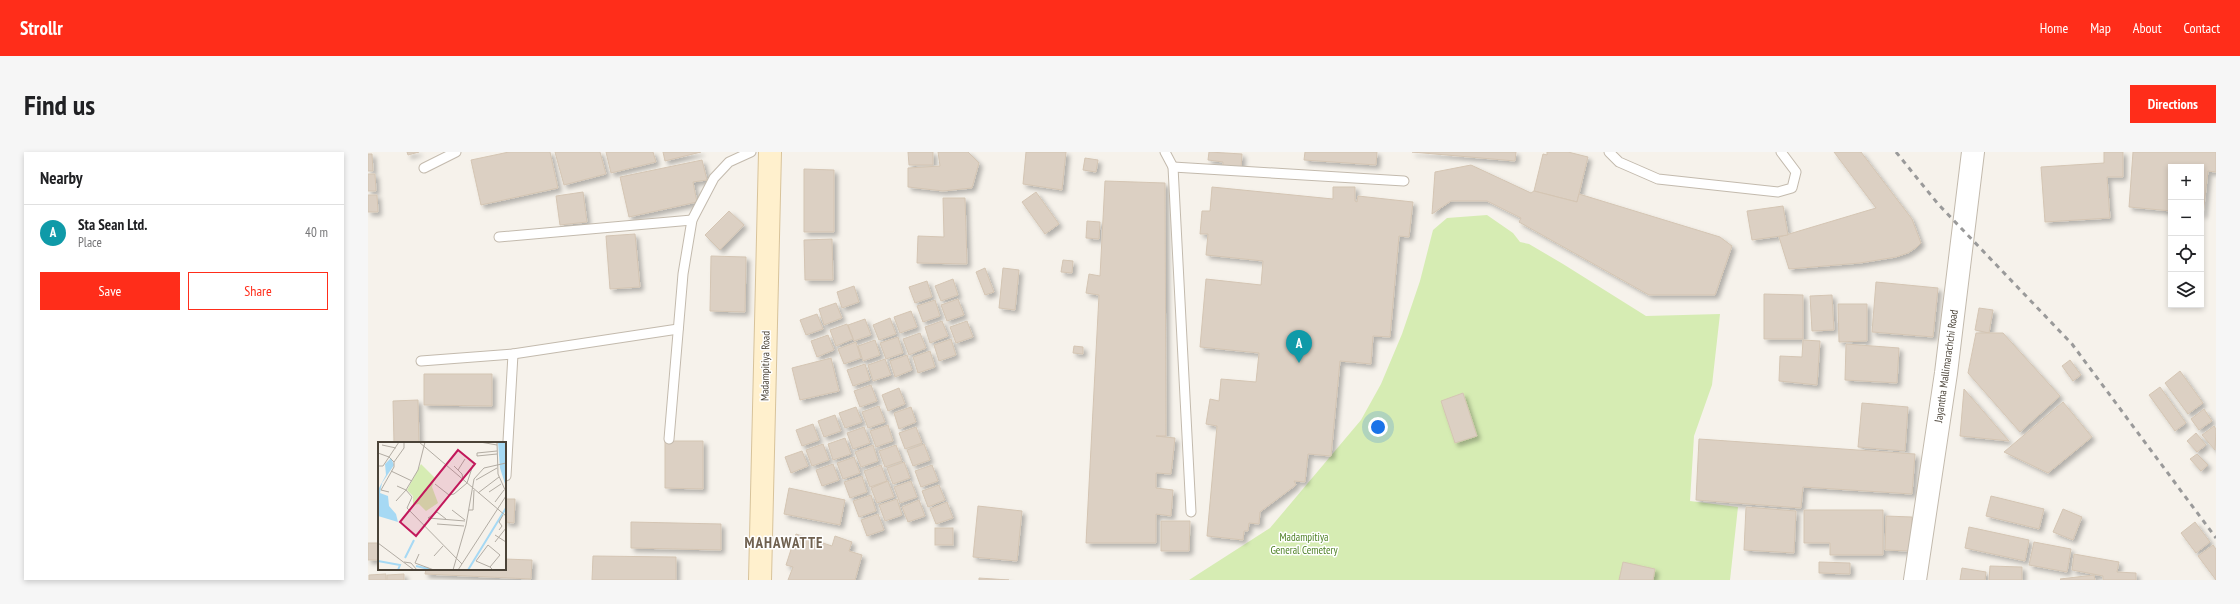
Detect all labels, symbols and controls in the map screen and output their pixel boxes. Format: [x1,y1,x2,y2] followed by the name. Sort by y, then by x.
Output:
[20,16,63,40] text: Strollr
[2040,19,2068,37] text: Home
[2090,19,2111,37] text: Map
[2133,19,2162,37] text: About
[2184,19,2220,37] text: Contact
[2130,85,2216,123] button: Directions
[24,86,95,123] text: Find us
[2168,164,2204,308] map controls
[2168,164,2204,200] button: +
[40,167,83,189] text: Nearby
[2168,200,2204,236] button: −
[78,215,147,234] text: Sta Sean Ltd.
[50,224,56,241] text: A
[305,224,328,241] text: 40 m
[78,234,102,251] text: Place
[2168,236,2204,272] button: locate
[40,272,180,310] button: Save
[188,272,328,310] button: Share
[2168,272,2204,308] button: layers
[1931,308,1961,424] street label: Jayantha Mallimarachchi Road
[1286,330,1312,363] pin: A
[757,331,773,401] street label: Madampitiya Road
[1368,417,1388,437] your location
[378,442,506,570] inset map
[1270,530,1338,557] park label: Madampitiya General Cemetery
[744,533,824,552] district label: MAHAWATTE

